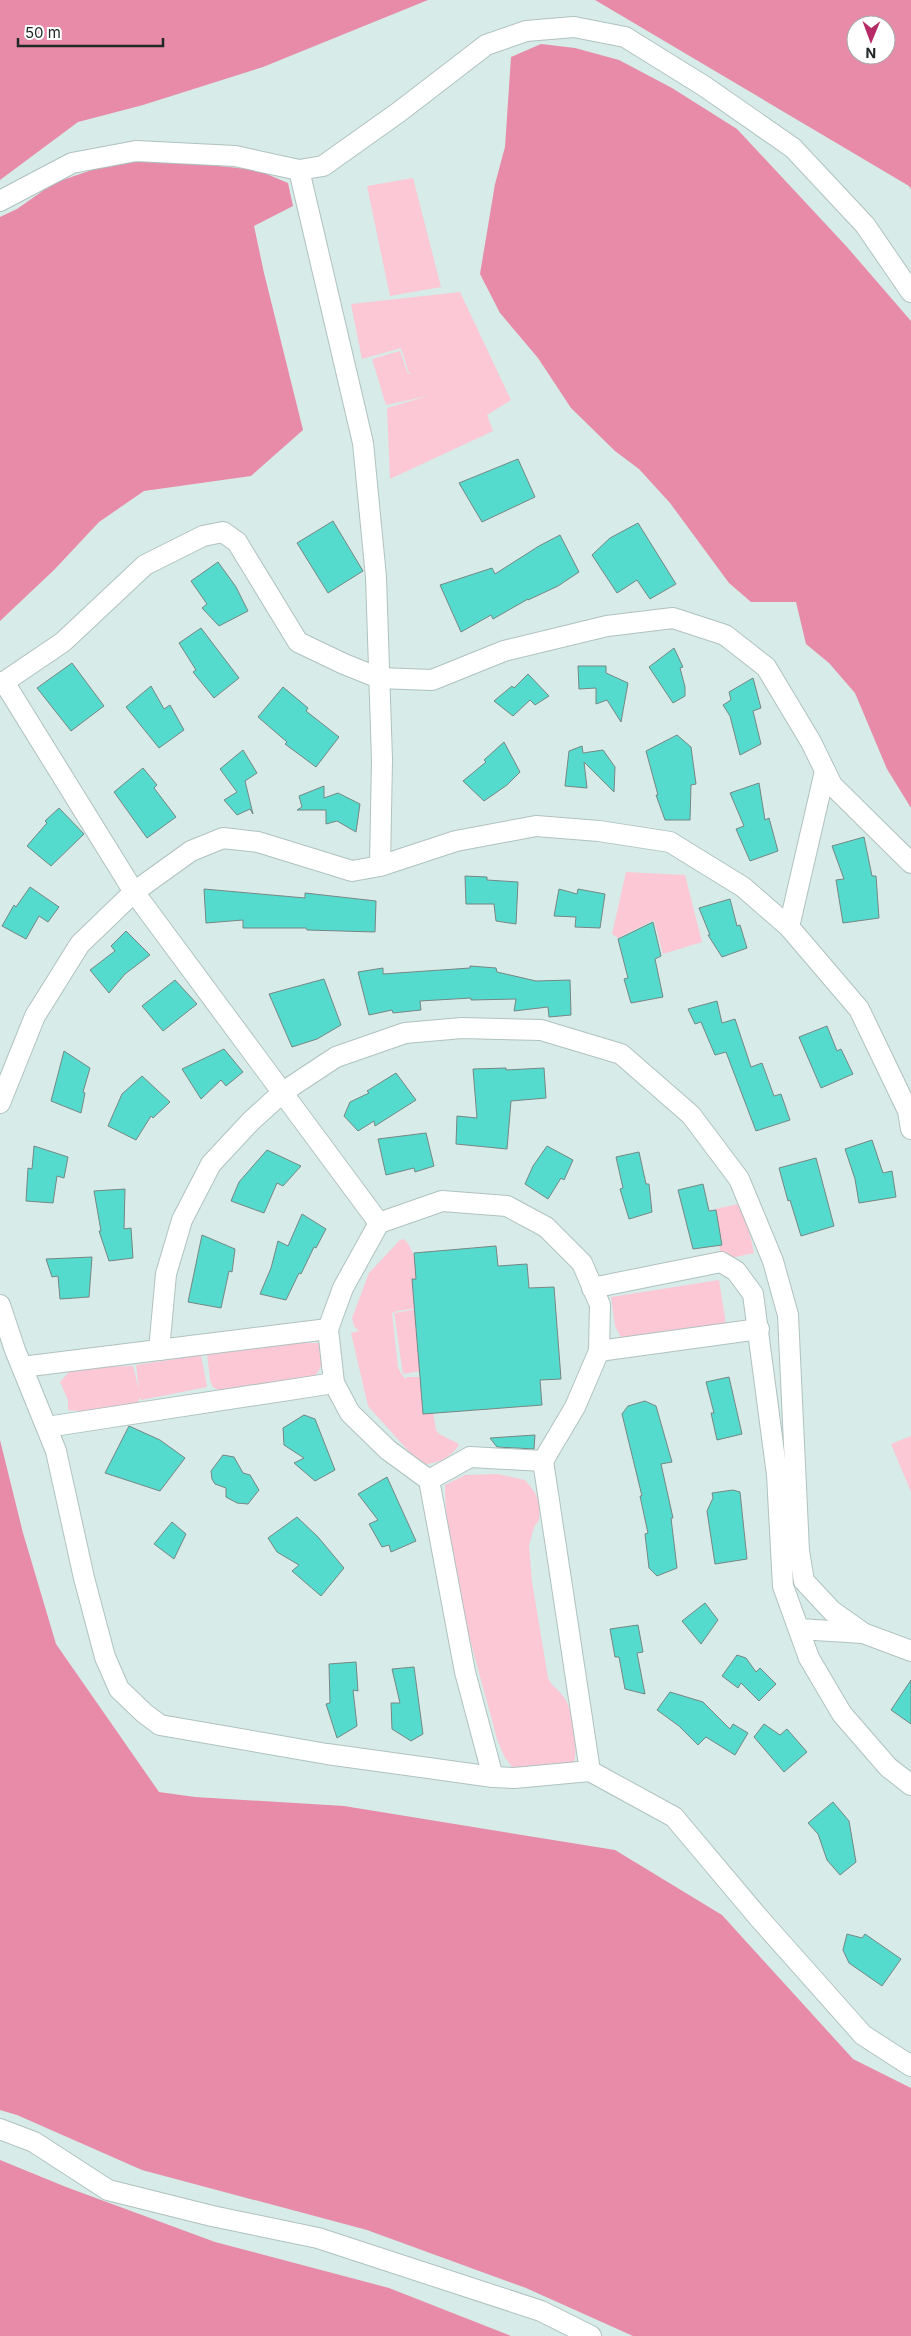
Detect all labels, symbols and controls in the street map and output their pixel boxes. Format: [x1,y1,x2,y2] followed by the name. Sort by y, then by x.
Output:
[18,15,162,47] scale bar
[846,15,896,65] north arrow
[25,23,61,42] text: 50 m
[865,45,876,62] text: N

